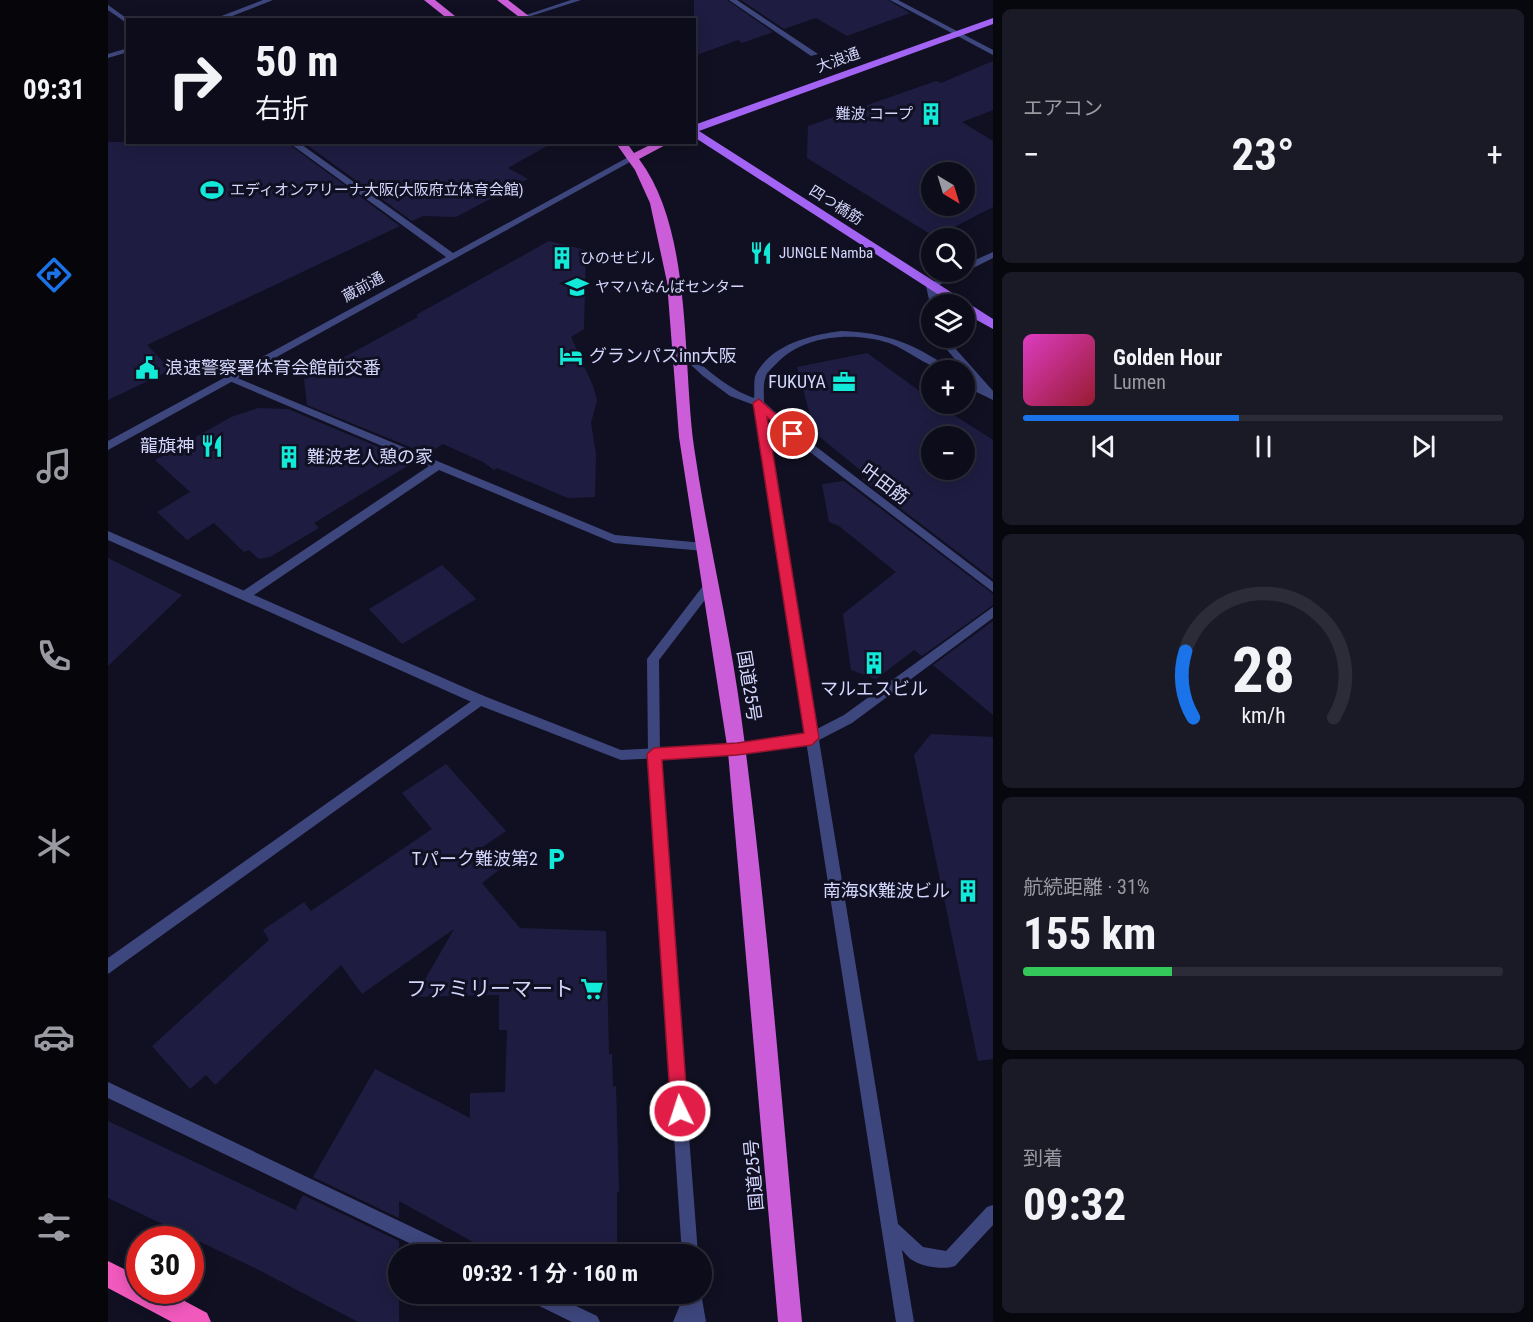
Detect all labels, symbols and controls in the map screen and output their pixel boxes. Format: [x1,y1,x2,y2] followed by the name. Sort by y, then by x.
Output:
[255,37,338,86] text: 50 m
[156,42,234,120] icon: right
[814,44,862,76] street label: 大浪通
[23,74,85,106] text: 09:31
[255,93,309,125] text: 右折
[1023,96,1103,120] text: エアコン
[918,101,944,127] building icon: 難波 コープ
[835,105,913,123] place label: 難波 コープ
[1232,128,1295,181] text: 23°
[1023,135,1040,174] text: −
[1487,135,1503,174] text: +
[921,162,975,216] north arrow
[921,162,975,480] map controls
[199,177,225,203] sports icon: エディオンアリーナ大阪(大阪府立体育会館)
[230,181,523,199] place label: エディオンアリーナ大阪(大阪府立体育会館)
[806,181,866,229] street label: 四つ橋筋
[921,228,975,282] button: search
[748,240,774,266] restaurant icon: JUNGLE Namba
[779,244,873,262] place label: JUNGLE Namba
[549,245,575,271] building icon: ひのせビル
[580,249,655,267] place label: ひのせビル
[33,254,75,296] icon: directions
[339,268,387,306] street label: 蔵前通
[564,274,590,300] school or university icon: ヤマハなんばセンター
[595,278,745,296] place label: ヤマハなんばセンター
[921,294,975,348] button: layers
[558,343,584,369] hotel icon: グランパスinn大阪
[589,345,737,366] place label: グランパスinn大阪
[1113,345,1222,370] text: Golden Hour
[134,355,160,381] public building icon: 浪速警察署体育会館前交番
[165,357,381,378] place label: 浪速警察署体育会館前交番
[921,360,975,414] button: +
[831,369,857,395] office icon: FUKUYA
[1113,370,1166,394] text: Lumen
[768,371,827,392] place label: FUKUYA
[767,408,818,459] pin
[776,417,809,450] icon: arrive
[921,426,975,480] button: −
[1087,430,1120,463] icon: previous
[1247,430,1280,463] icon: pause
[1407,430,1440,463] icon: next
[199,433,225,459] restaurant icon: 龍旗神
[140,435,194,456] place label: 龍旗神
[276,444,302,470] building icon: 難波老人憩の家
[33,445,75,487] icon: music
[307,446,433,467] place label: 難波老人憩の家
[857,459,913,508] street label: 叶田筋
[1231,634,1295,707] text: 28
[33,635,75,677] icon: phone
[734,649,765,723] street label: 国道25号
[861,650,887,676] building icon: マルエスビル
[820,678,928,699] place label: マルエスビル
[1241,703,1285,728] text: km/h
[33,825,75,867] icon: climate
[543,846,569,872] parking icon: Tパーク難波第2
[412,848,538,869] place label: Tパーク難波第2
[1023,875,1149,899] text: 航続距離 · 31%
[955,878,981,904] building icon: 南海SK難波ビル
[823,880,950,901] place label: 南海SK難波ビル
[1023,907,1156,960] text: 155 km
[579,976,605,1002] supermarket icon: ファミリーマート
[406,977,574,1001] place label: ファミリーマート
[33,1016,75,1058] icon: car
[648,1079,712,1143] position arrow
[740,1138,767,1212] street label: 国道25号
[1023,1146,1063,1170] text: 到着
[1023,1178,1126,1231] text: 09:32
[33,1206,75,1248] icon: filters
[126,1226,204,1304] speed limit sign: 30
[462,1261,638,1286] text: 09:32 · 1 分 · 160 m

